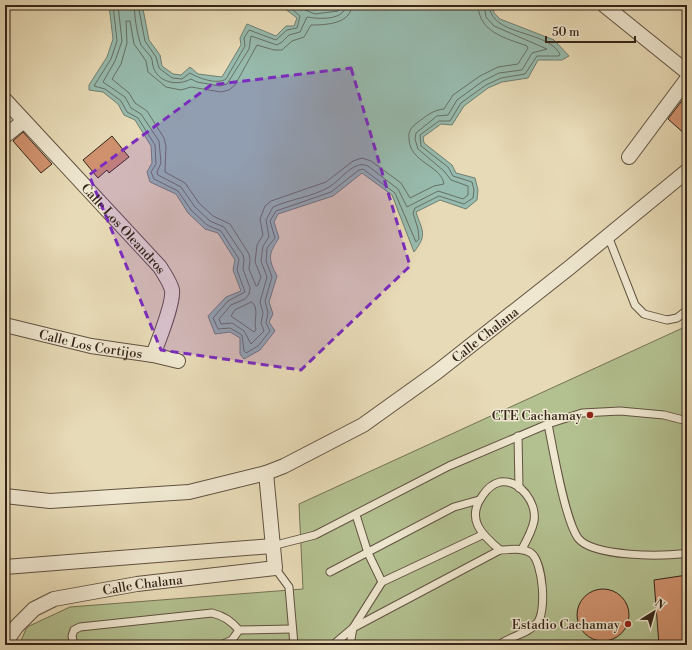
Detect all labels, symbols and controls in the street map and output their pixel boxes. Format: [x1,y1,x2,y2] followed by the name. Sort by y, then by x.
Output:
[546,18,635,44] scale bar
[552,25,580,40] text: 50 m
[77,180,169,277] street label: Calle Los Oleandros
[449,304,522,366] street label: Calle Chalana
[37,327,144,362] street label: Calle Los Cortijos
[492,408,583,424] place label: CTE Cachamay
[585,410,595,420] marker: CTE Cachamay
[101,572,184,599] street label: Calle Chalana
[634,592,674,632] north arrow
[652,597,667,613] text: N
[512,617,621,633] place label: Estadio Cachamay
[623,619,633,629] marker: Estadio Cachamay

